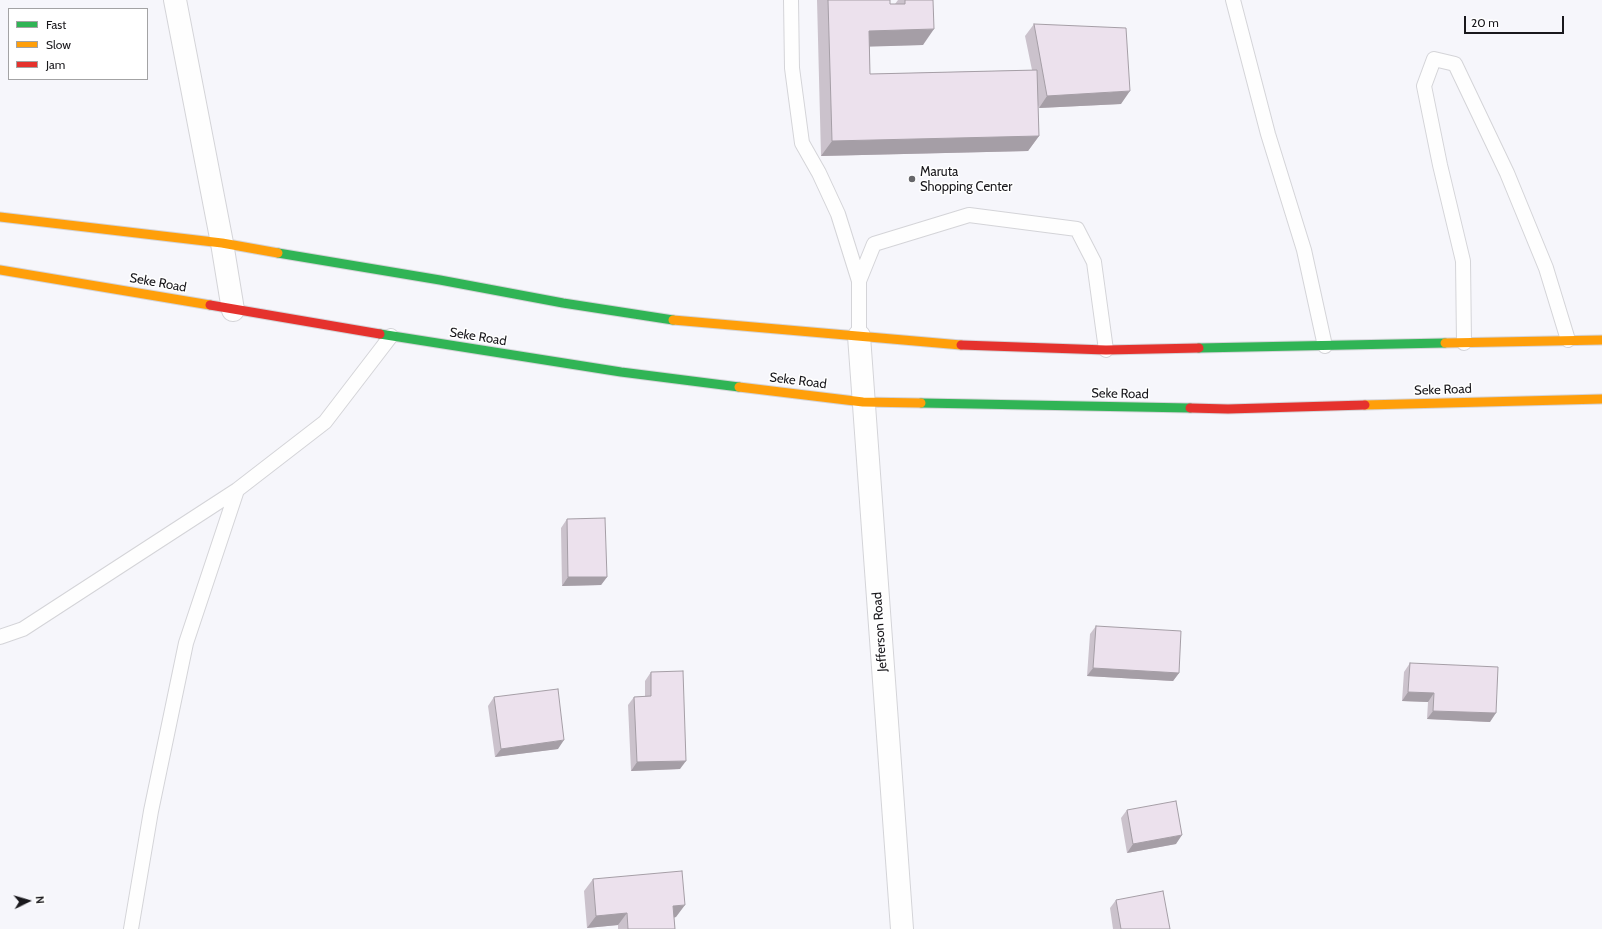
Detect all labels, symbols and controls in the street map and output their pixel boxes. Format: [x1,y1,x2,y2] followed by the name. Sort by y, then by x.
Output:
[8,8,148,80] legend
[1466,8,1566,34] scale bar
[1471,15,1499,30] text: 20 m
[46,17,66,32] text: Fast
[46,37,71,52] text: Slow
[46,57,65,72] text: Jam
[920,164,1012,195] place label: Maruta Shopping Center
[907,174,917,184] marker: Maruta Shopping Center
[128,270,188,296] street label: Seke Road
[448,325,508,349] street label: Seke Road
[768,370,828,392] street label: Seke Road
[1414,381,1472,399] street label: Seke Road
[1091,386,1149,402] street label: Seke Road
[869,592,891,672] street label: Jefferson Road
[8,881,48,921] north arrow
[33,895,47,904] text: N

